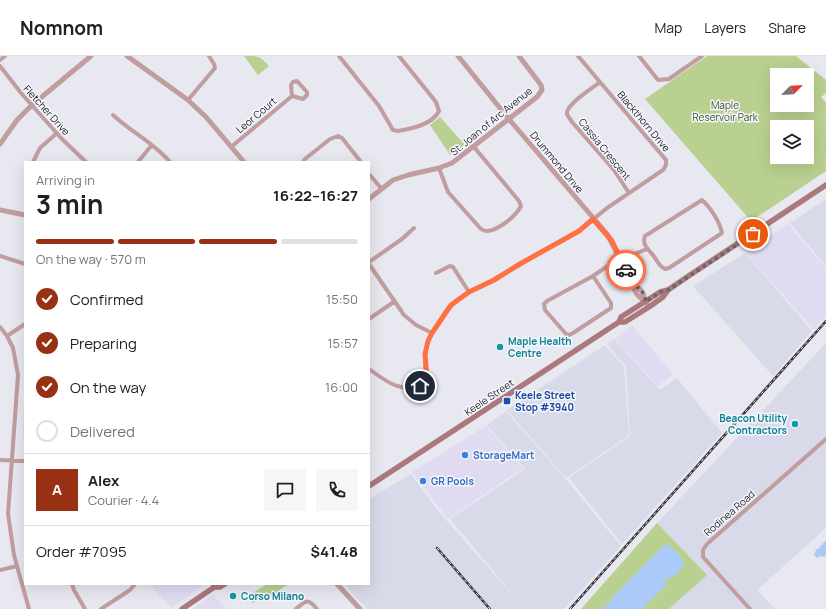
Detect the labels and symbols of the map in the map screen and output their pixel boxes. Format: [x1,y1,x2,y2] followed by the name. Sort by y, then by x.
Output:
[770,68,814,112] north arrow
[21,82,73,138] street label: Fletcher Drive
[447,83,535,158] street label: St. Joan of Arc Avenue
[614,88,674,154] street label: Blackthorn Drive
[233,94,279,136] street label: Leor Court
[692,98,759,124] park label: Maple Reservoir Park
[576,115,634,183] street label: Cassia Crescent
[527,128,587,196] street label: Drummond Drive
[736,217,770,251] pin
[606,250,646,290] courier
[508,334,572,360] place label: Maple Health Centre
[495,342,505,352] marker: Maple Health Centre
[403,369,437,403] pin
[462,375,516,419] street label: Keele Street
[515,388,575,414] place label: Keele Street Stop #3940
[502,396,512,406] marker: Keele Street Stop #3940
[719,411,788,437] place label: Beacon Utility Contractors
[790,419,800,429] marker: Beacon Utility Contractors
[473,448,534,462] place label: StorageMart
[460,450,470,460] marker: StorageMart
[431,474,474,488] place label: GR Pools
[418,476,428,486] marker: GR Pools
[700,487,758,539] street label: Rodinea Road
[241,589,304,603] place label: Corso Milano
[228,591,238,601] marker: Corso Milano

